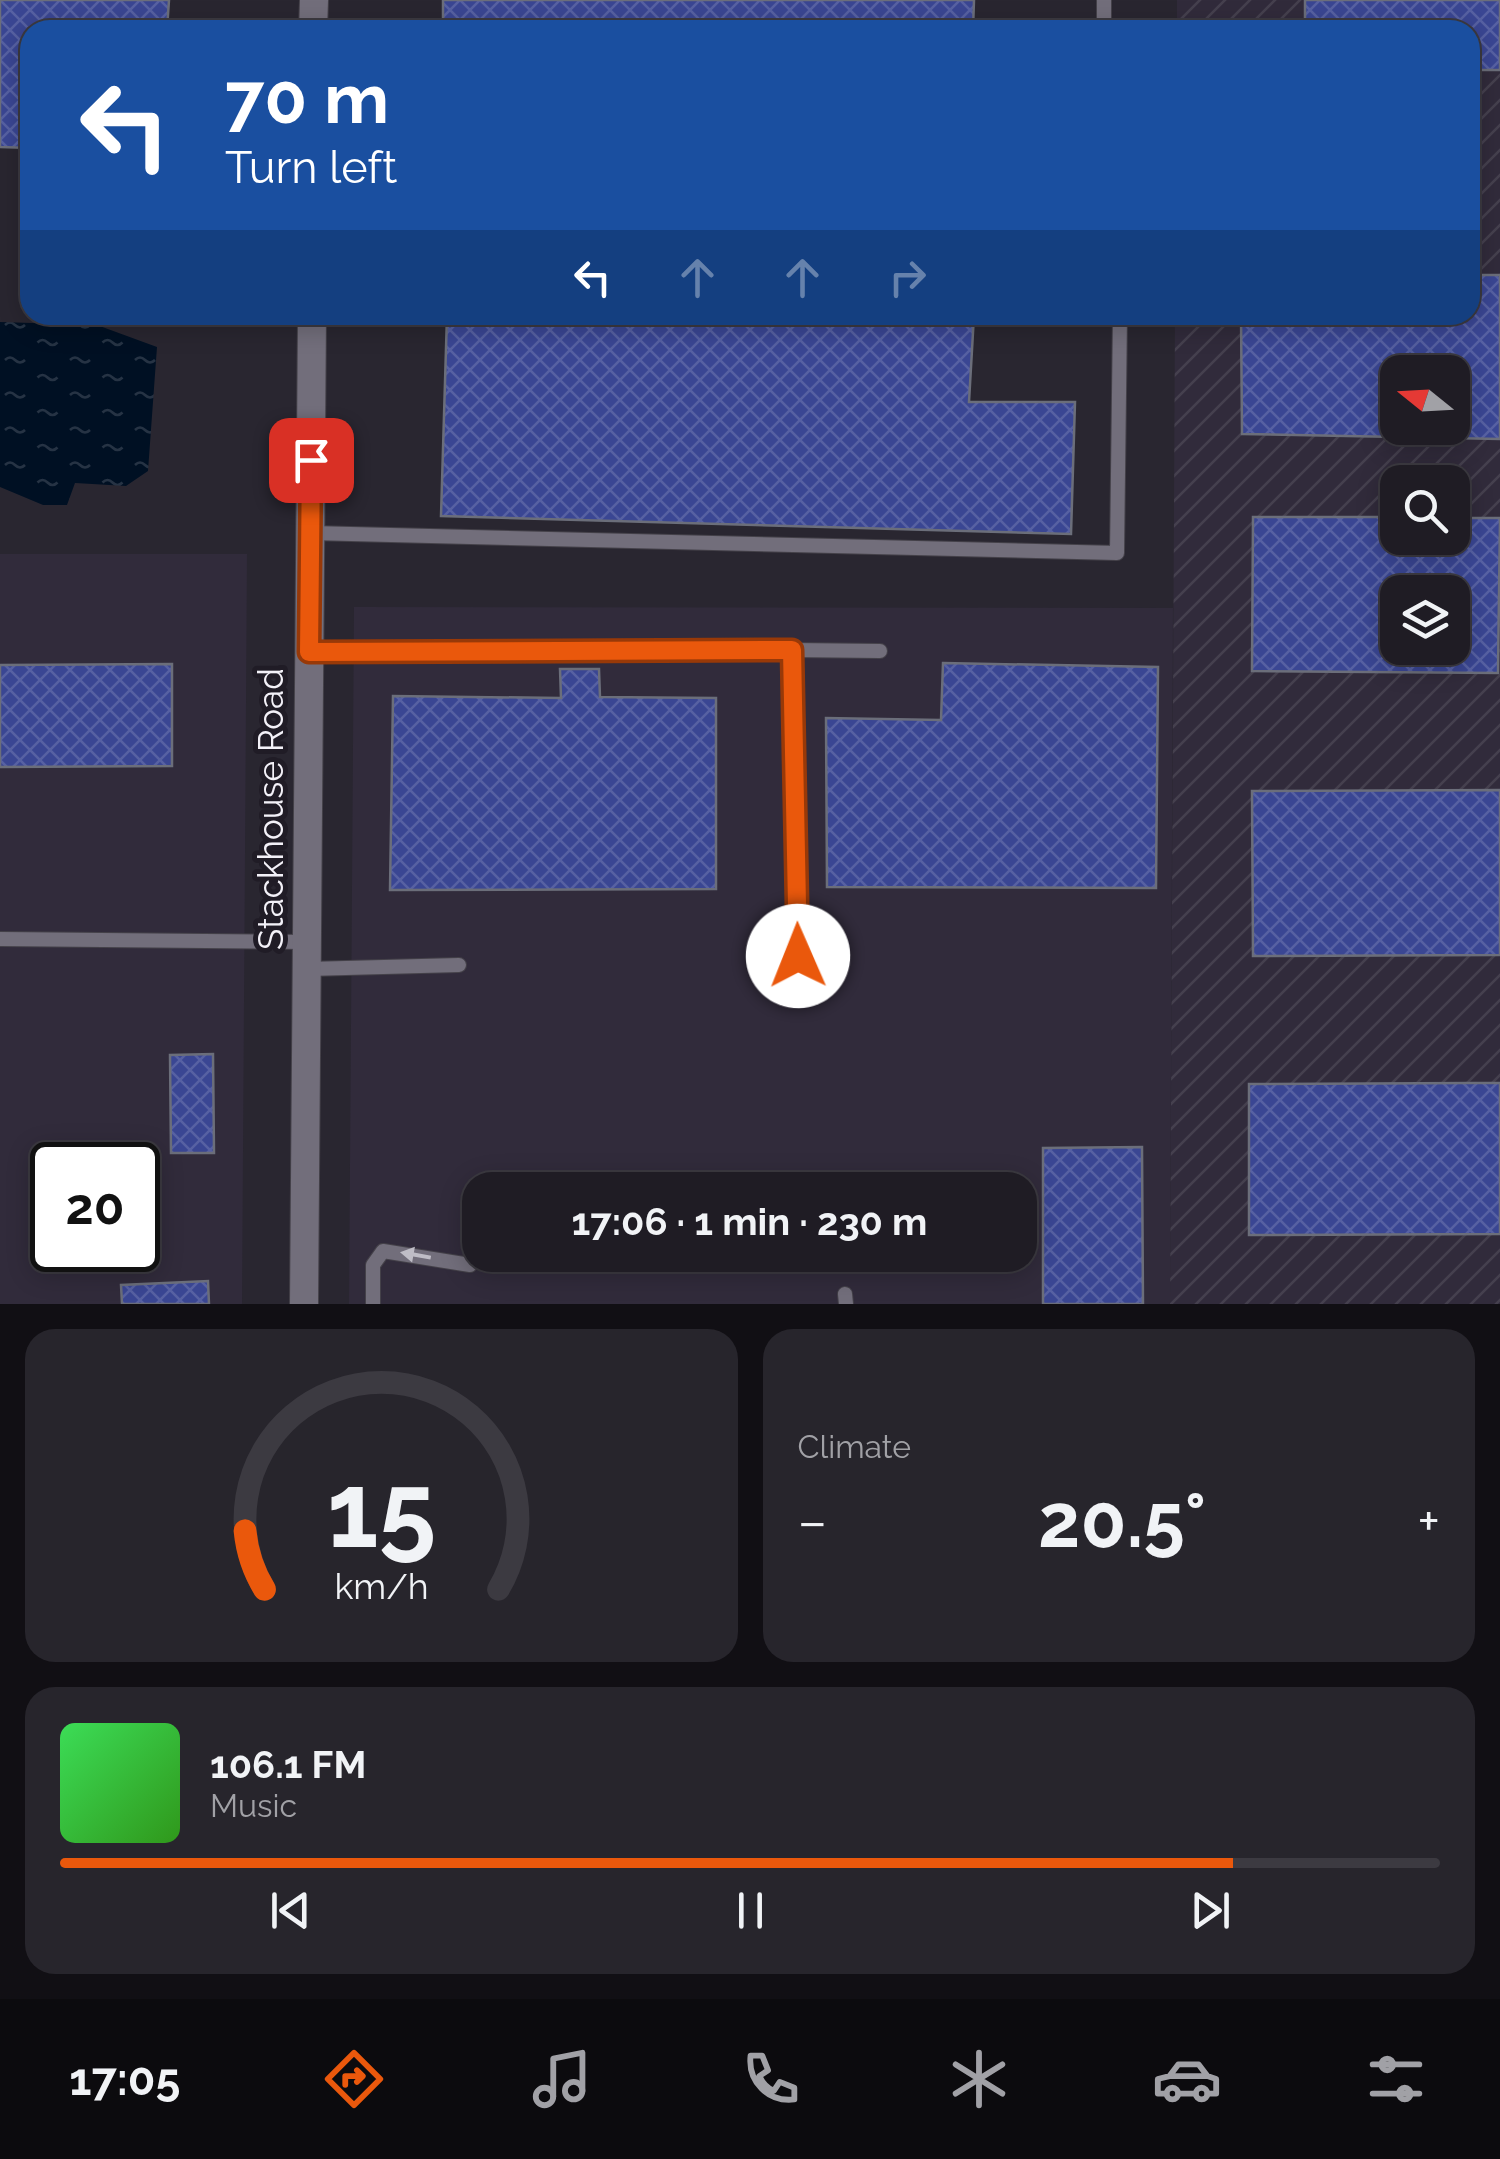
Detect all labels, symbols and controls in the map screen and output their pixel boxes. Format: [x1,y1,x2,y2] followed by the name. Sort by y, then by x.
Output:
[225,57,389,139] text: 70 m
[60,60,190,190] icon: left
[225,141,397,194] text: Turn left
[565,250,620,305] icon: left
[670,250,725,305] icon: ahead
[775,250,830,305] icon: ahead
[880,250,935,305] icon: right
[1380,355,1470,445] north arrow
[1380,355,1470,665] map controls
[269,418,354,503] pin
[284,433,339,488] icon: arrive
[1380,465,1470,555] button: search
[1380,575,1470,665] button: layers
[250,668,291,950] street label: Stackhouse Road
[746,904,850,1008] position arrow
[30,1142,160,1272] speed limit sign: 20
[572,1199,927,1244] text: 17:06 · 1 min · 230 m
[400,1247,431,1262] one-way arrow
[798,1428,911,1465] text: Climate
[327,1449,436,1571] text: 15
[1038,1476,1206,1565] text: 20.5°
[798,1489,827,1554] text: −
[1417,1489,1440,1554] text: +
[334,1565,428,1607] text: km/h
[210,1742,366,1787] text: 106.1 FM
[210,1787,297,1824] text: Music
[263,1883,318,1938] icon: previous
[723,1883,778,1938] icon: pause
[1183,1883,1238,1938] icon: next
[319,2044,389,2114] icon: directions
[527,2044,597,2114] icon: music
[736,2044,806,2114] icon: phone
[944,2044,1014,2114] icon: climate
[1152,2044,1222,2114] icon: car
[1361,2044,1431,2114] icon: filters
[69,2053,180,2106] text: 17:05

